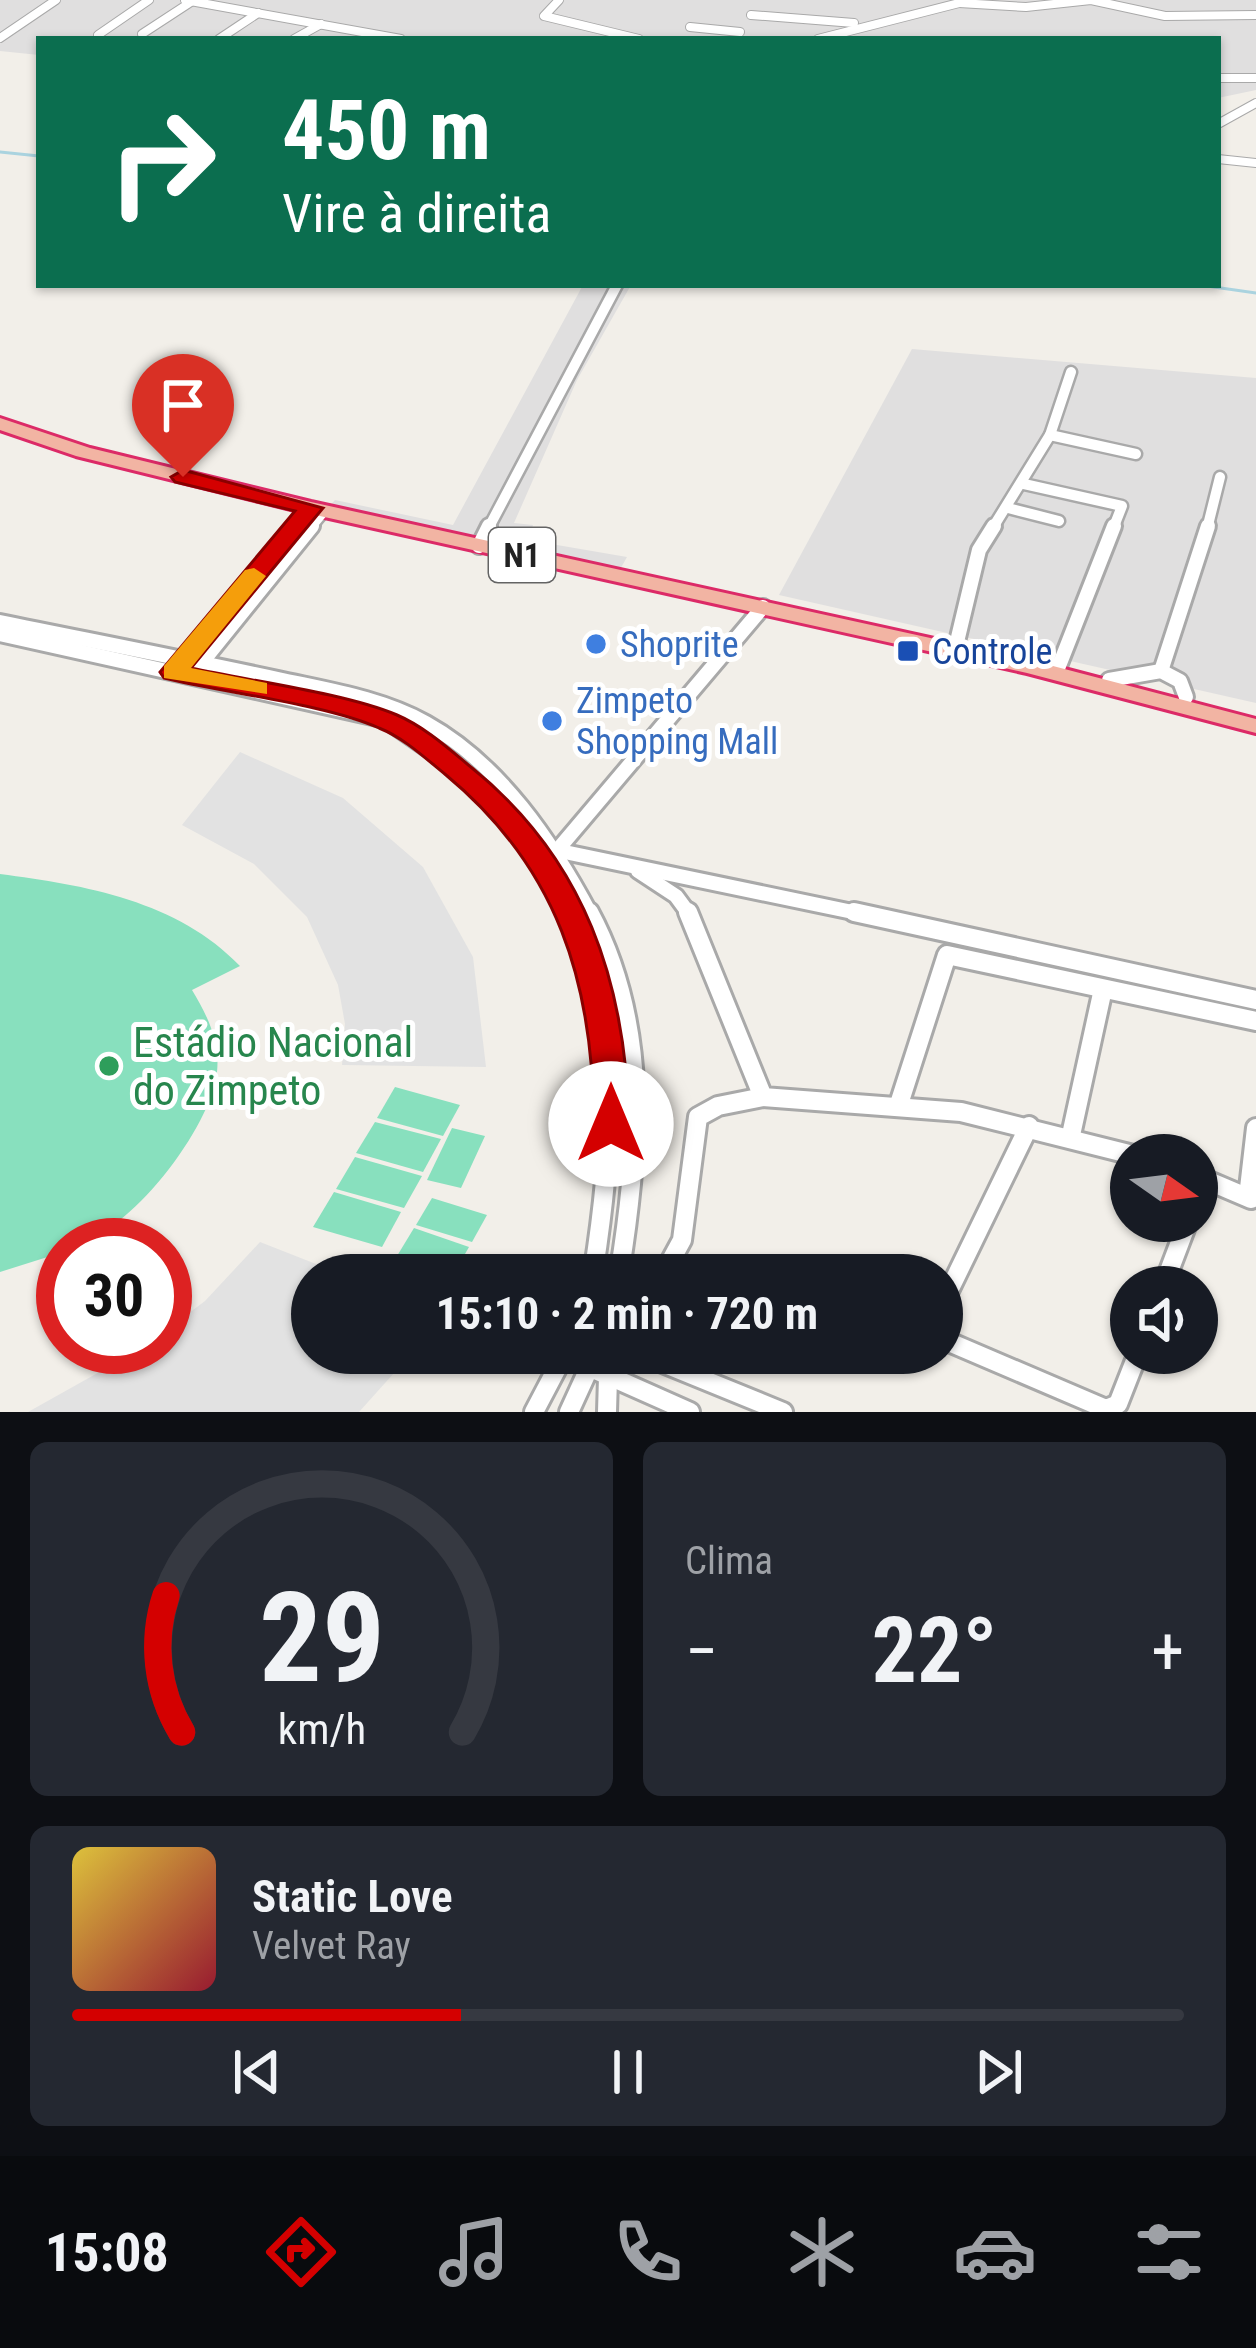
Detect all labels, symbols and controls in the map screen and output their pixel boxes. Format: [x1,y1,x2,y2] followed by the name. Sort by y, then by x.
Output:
[282,81,491,180] text: 450 m
[84,84,240,240] icon: right
[282,182,551,245] text: Vire à direita
[132,354,234,477] pin
[150,372,216,438] icon: arrive
[489,528,555,582] road number: N1
[620,624,739,666] place label: Shoprite
[583,631,609,657] marker: Shoprite
[932,631,1052,673] place label: Controle
[895,638,921,664] marker: Controle
[576,680,778,763] place label: Zimpeto Shopping Mall
[539,708,565,734] marker: Zimpeto Shopping Mall
[133,1018,413,1115] place label: Estádio Nacional do Zimpeto
[96,1053,122,1079] marker: Estádio Nacional do Zimpeto
[548,1061,674,1187] position arrow
[1110,1134,1218,1242] north arrow
[1110,1134,1218,1374] map controls
[36,1218,192,1374] speed limit sign: 30
[1110,1266,1218,1374] button: sound
[436,1287,818,1340] text: 15:10 · 2 min · 720 m
[685,1538,773,1584] text: Clima
[258,1565,385,1711] text: 29
[872,1599,998,1704] text: 22°
[685,1613,718,1690] text: −
[1151,1613,1184,1690] text: +
[277,1704,366,1754] text: km/h
[252,1870,453,1923] text: Static Love
[252,1923,411,1969] text: Velvet Ray
[224,2039,290,2105] icon: previous
[595,2039,661,2105] icon: pause
[966,2039,1032,2105] icon: next
[259,2210,343,2294] icon: directions
[432,2210,516,2294] icon: music
[606,2210,690,2294] icon: phone
[780,2210,864,2294] icon: climate
[953,2210,1037,2294] icon: car
[1127,2210,1211,2294] icon: filters
[45,2221,169,2284] text: 15:08

